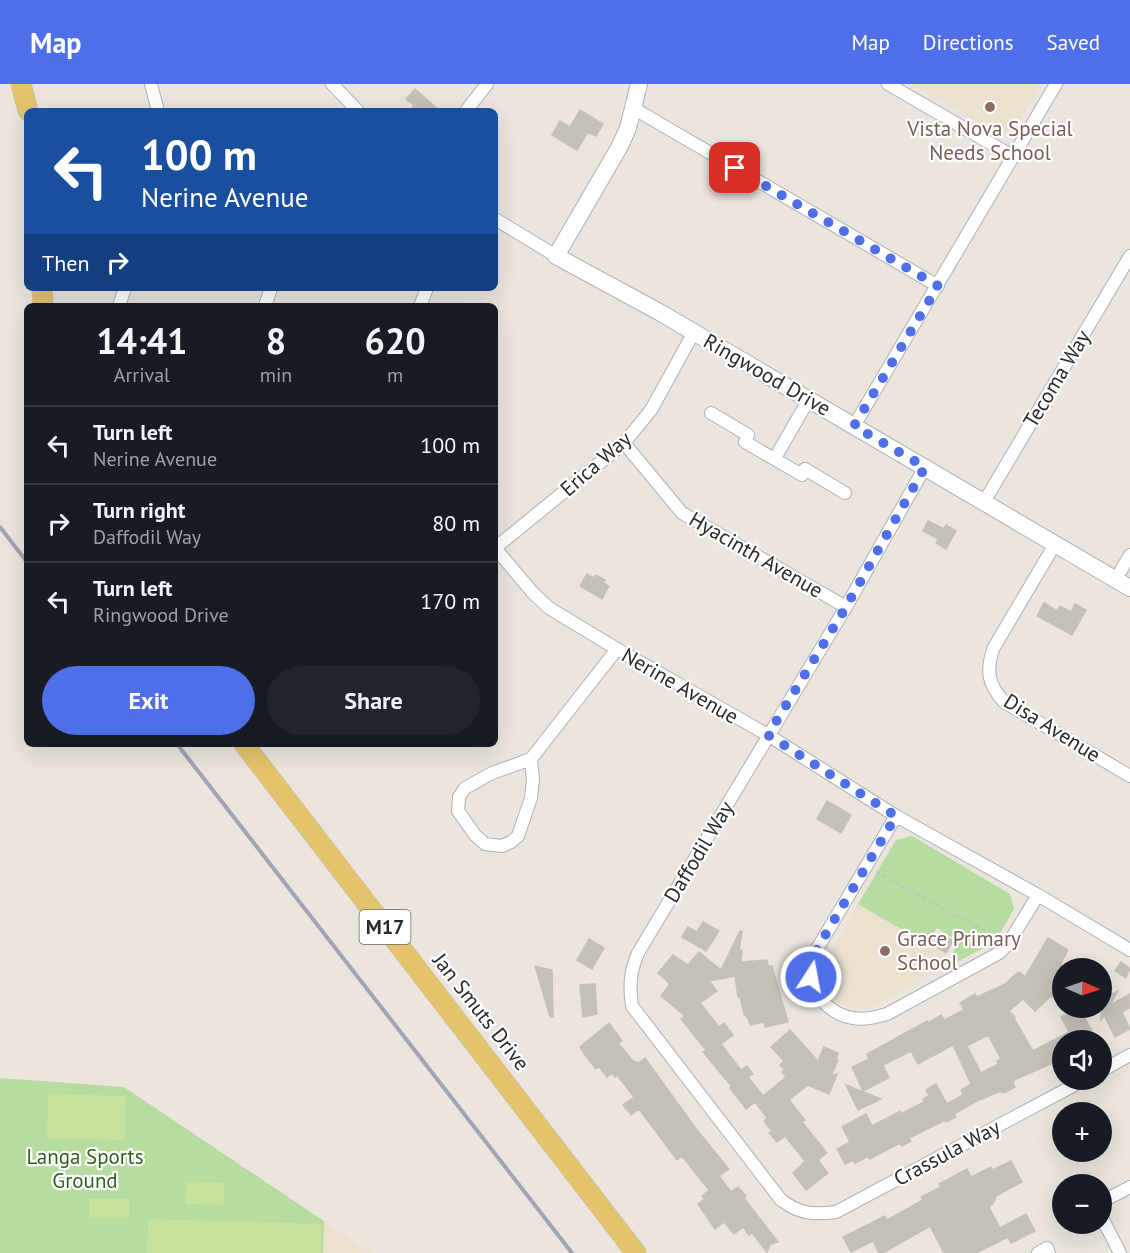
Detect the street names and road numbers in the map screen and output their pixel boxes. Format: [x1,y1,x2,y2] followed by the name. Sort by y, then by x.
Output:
[1017,325,1096,432] street label: Tecoma Way
[699,327,836,422] street label: Ringwood Drive
[554,425,637,502] street label: Erica Way
[685,505,828,604] street label: Hyacinth Avenue
[617,641,743,730] street label: Nerine Avenue
[999,687,1106,768] street label: Disa Avenue
[658,796,739,907] street label: Daffodil Way
[360,910,410,944] road number: M17
[426,947,536,1076] street label: Jan Smuts Drive
[889,1113,1005,1192] street label: Crassula Way

